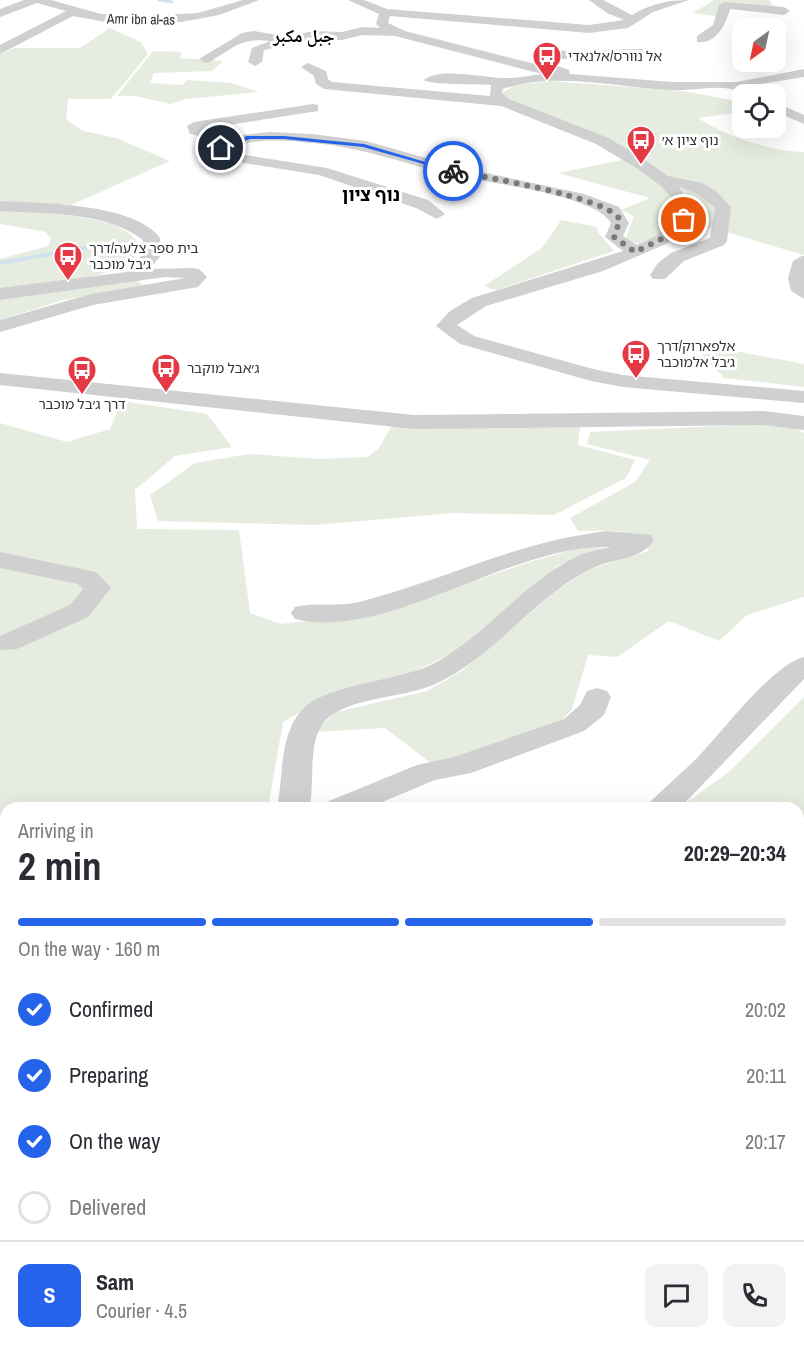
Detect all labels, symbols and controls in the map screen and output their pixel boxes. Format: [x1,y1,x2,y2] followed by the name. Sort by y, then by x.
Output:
[106,9,176,29] street label: Amr ibn al-as
[732,18,786,72] north arrow
[732,18,786,138] map controls
[272,23,335,48] district label: جبل مكبر
[531,40,563,82] bus stop icon: אל נוורס/אלנאדי
[568,47,662,65] place label: אל נוורס/אלנאדי
[732,84,786,138] button: locate
[195,122,246,173] pin
[625,124,657,166] bus stop icon: נוף ציון א׳
[204,131,237,164] icon: home
[662,131,719,149] place label: נוף ציון א׳
[423,141,483,201] courier
[437,155,470,188] icon: bike
[342,182,400,207] district label: נוף ציון
[658,194,709,245] pin
[667,203,700,236] icon: bag
[89,239,199,273] place label: בית ספר צלעה/דרך ג׳בל מוכבר
[52,240,84,282] bus stop icon: בית ספר צלעה/דרך ג׳בל מוכבר
[657,337,736,371] place label: אלפארוק/דרך ג׳בל אלמוכבר
[620,338,652,380] bus stop icon: אלפארוק/דרך ג׳בל אלמוכבר
[150,352,182,394] bus stop icon: ג׳אבל מוקבר
[66,354,98,396] bus stop icon: דרך ג׳בל מוכבר
[187,359,259,377] place label: ג׳אבל מוקבר
[38,395,126,413] place label: דרך ג׳בל מוכבר
[18,817,94,844] text: Arriving in
[684,838,786,868] text: 20:29–20:34
[18,840,102,892] text: 2 min
[18,935,160,962] text: On the way · 160 m
[18,993,51,1026] icon: check
[69,994,153,1024] text: Confirmed
[745,996,786,1023] text: 20:02
[18,1059,51,1092] icon: check
[69,1060,148,1090] text: Preparing
[746,1062,786,1089] text: 20:11
[18,1125,51,1158] icon: check
[69,1126,160,1156] text: On the way
[745,1128,786,1155] text: 20:17
[69,1192,146,1222] text: Delivered
[645,1264,708,1327] button: chat
[723,1264,786,1327] button: phone
[96,1267,134,1297] text: Sam
[43,1280,56,1310] text: S
[96,1297,187,1324] text: Courier · 4.5

